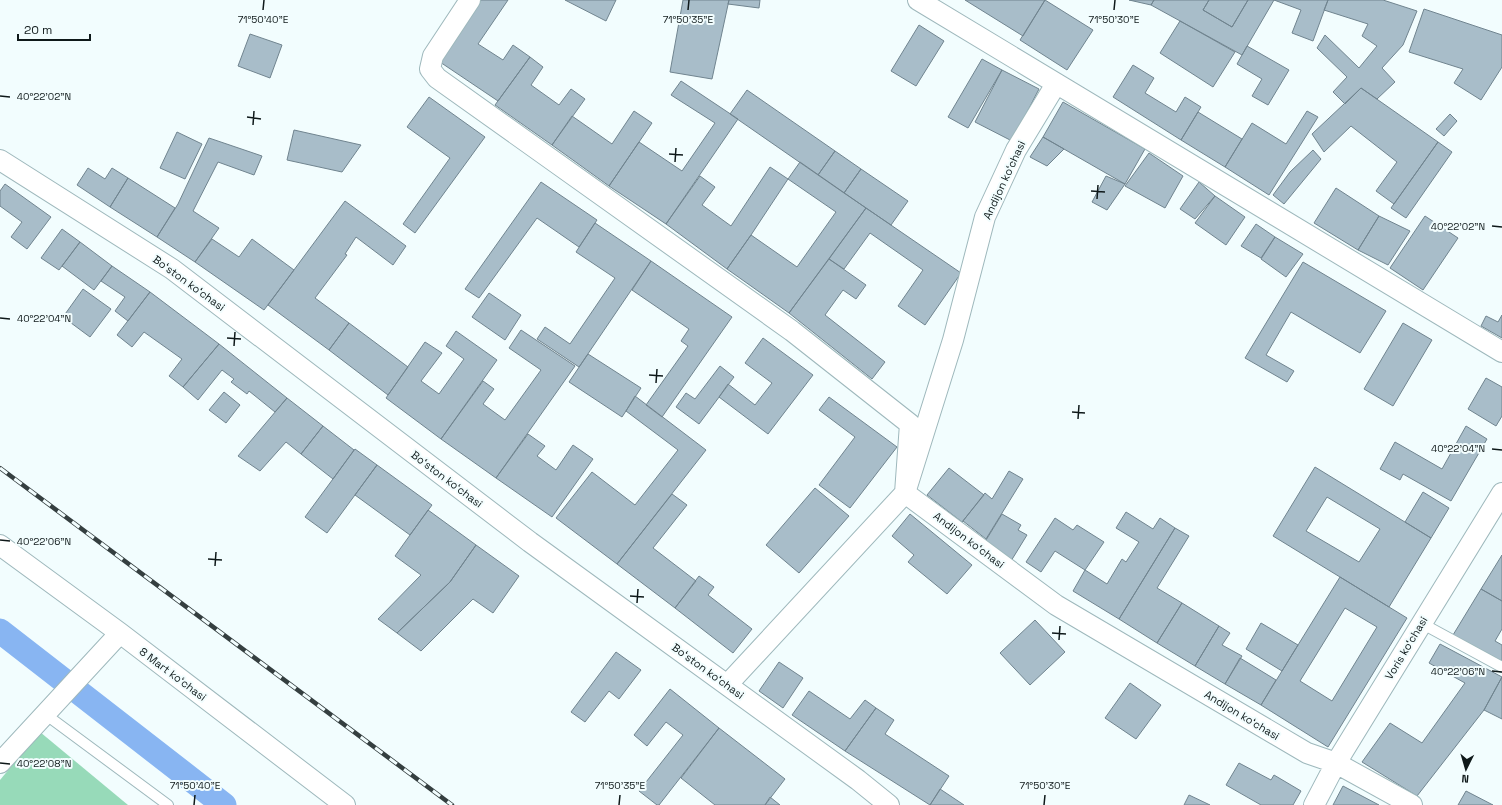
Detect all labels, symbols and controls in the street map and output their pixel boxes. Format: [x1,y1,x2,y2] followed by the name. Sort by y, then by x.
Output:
[238,13,289,26] text: 71°50'40"E
[663,13,714,26] text: 71°50'35"E
[1089,13,1140,26] text: 71°50'30"E
[18,16,90,42] scale bar
[24,22,52,38] text: 20 m
[17,90,71,103] text: 40°22'02"N
[980,138,1028,222] street label: Andijon koʻchasi
[1431,220,1485,233] text: 40°22'02"N
[150,252,228,314] street label: Boʻston koʻchasi
[17,312,71,325] text: 40°22'04"N
[1431,442,1485,455] text: 40°22'04"N
[408,448,486,511] street label: Boʻston koʻchasi
[931,509,1007,571] street label: Andijon koʻchasi
[17,535,71,548] text: 40°22'06"N
[1382,614,1430,682] street label: Voris koʻchasi
[669,640,747,702] street label: Boʻston koʻchasi
[137,644,209,704] street label: 8 Mart koʻchasi
[1431,665,1485,678] text: 40°22'06"N
[1202,687,1282,743] street label: Andijon koʻchasi
[1446,749,1486,789] north arrow
[17,757,71,770] text: 40°22'08"N
[1461,772,1469,786] text: N
[170,779,221,792] text: 71°50'40"E
[595,779,646,792] text: 71°50'35"E
[1020,779,1071,792] text: 71°50'30"E

